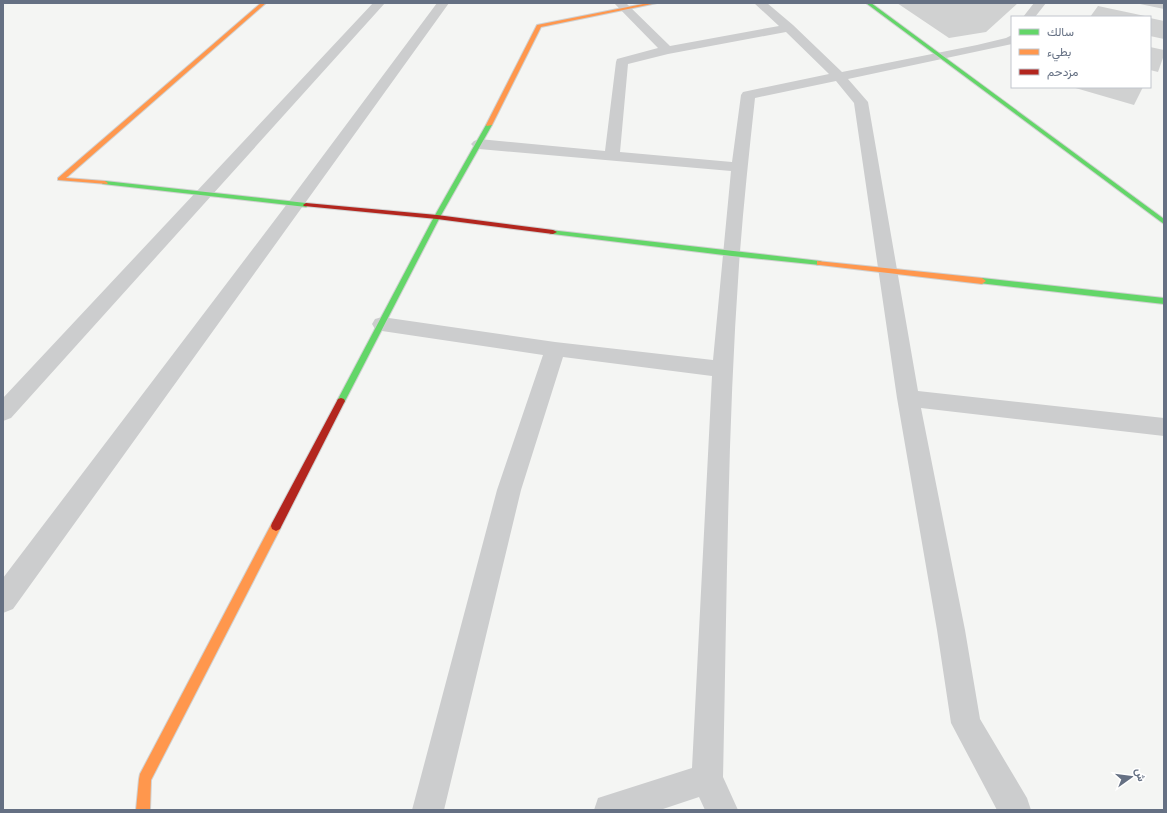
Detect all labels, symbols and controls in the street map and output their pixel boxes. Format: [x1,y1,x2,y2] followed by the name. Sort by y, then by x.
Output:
[1011,16,1151,88] legend
[1047,24,1074,40] text: سالك
[1047,44,1071,62] text: بطيء
[1047,64,1078,80] text: مزدحم
[1111,757,1151,797] north arrow
[1132,766,1149,783] text: ش

